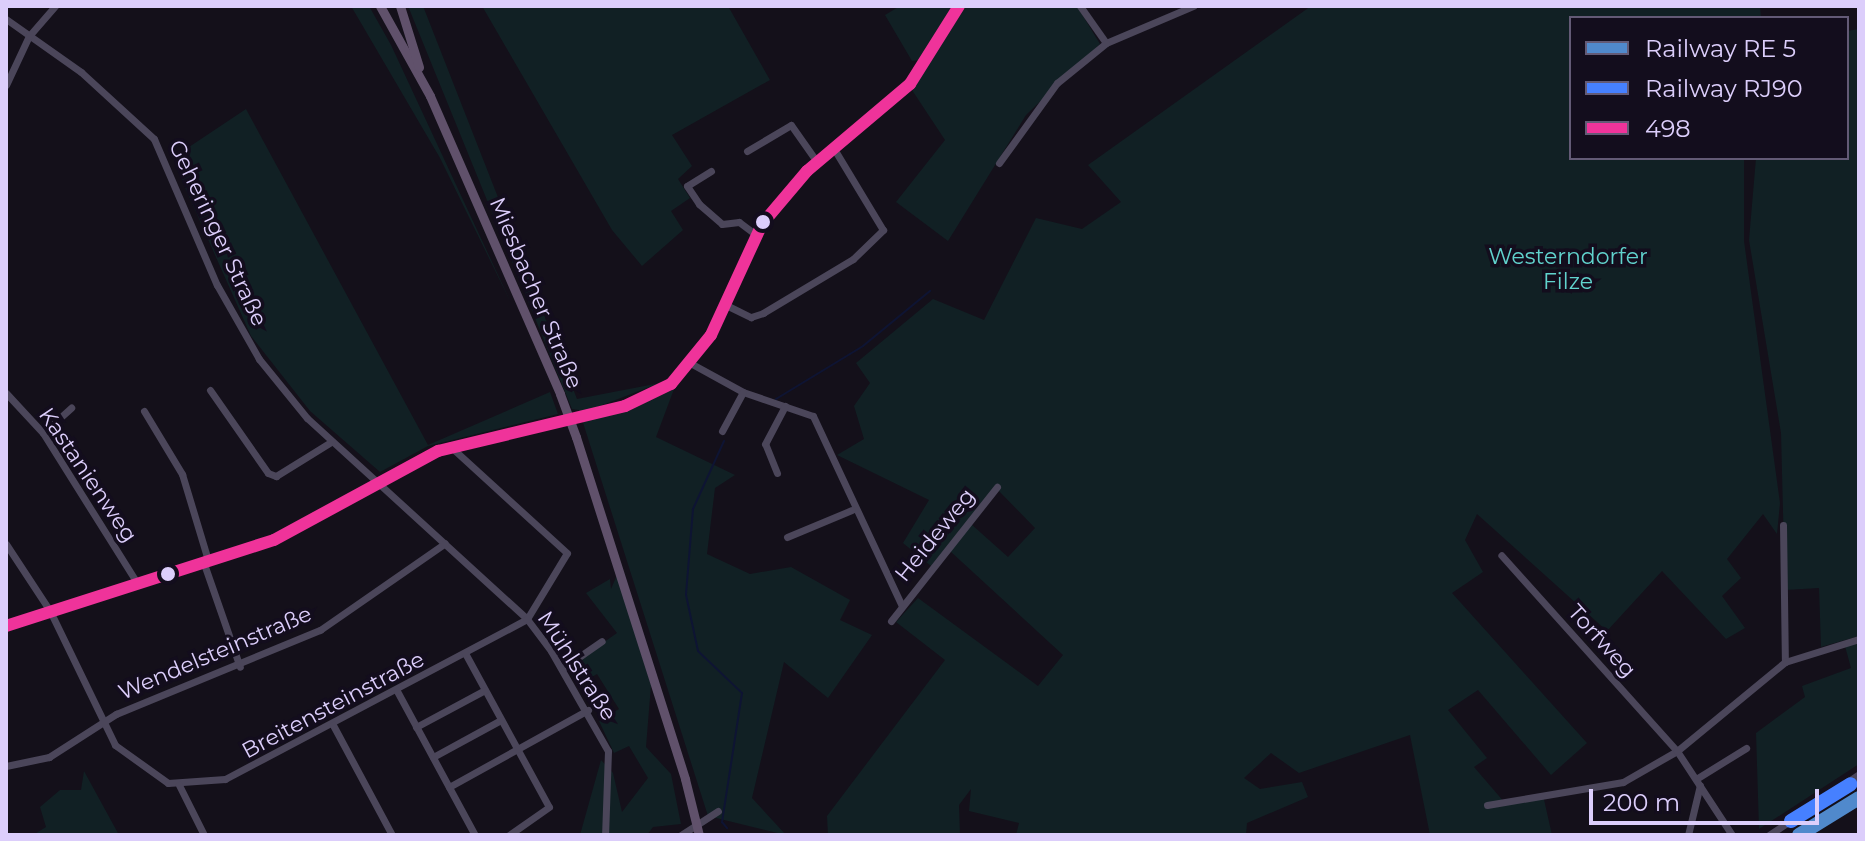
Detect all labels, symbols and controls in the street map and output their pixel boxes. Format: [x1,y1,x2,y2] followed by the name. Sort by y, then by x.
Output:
[1569,16,1849,160] legend
[1645,34,1796,63] text: Railway RE 5
[1645,74,1803,103] text: Railway RJ90
[1645,114,1691,143] text: 498
[163,136,273,330] street label: Geheringer Straße
[484,193,588,393] street label: Miesbacher Straße
[755,214,771,230] unlabelled marker
[1488,243,1648,294] park label: Westerndorfer Filze
[33,403,143,547] street label: Kastanienweg
[889,483,981,587] street label: Heideweg
[160,566,176,582] unlabelled marker
[1562,599,1642,683] street label: Torfweg
[114,600,316,706] street label: Wendelsteinstraße
[532,606,622,726] street label: Mühlstraße
[237,646,429,764] street label: Breitensteinstraße
[1593,773,1823,823] scale bar
[1603,788,1680,817] text: 200 m

